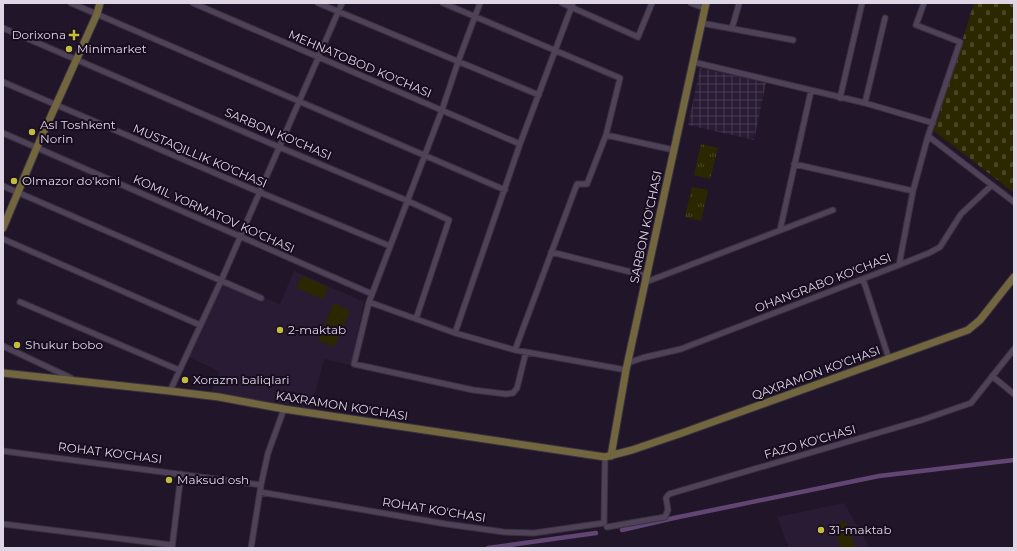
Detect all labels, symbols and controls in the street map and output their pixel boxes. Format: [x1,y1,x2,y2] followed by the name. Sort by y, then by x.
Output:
[12,27,66,42] place label: Dorixona
[286,27,434,101] street label: MEHNATOBOD KO'CHASI
[69,30,79,40] marker: Dorixona
[77,41,147,56] place label: Minimarket
[64,44,74,54] marker: Minimarket
[222,104,334,163] street label: SARBON KO'CHASI
[40,117,116,146] place label: Asl Toshkent Norin
[131,120,270,191] street label: MUSTAQILLIK KO'CHASI
[27,127,37,137] marker: Asl Toshkent Norin
[626,169,665,285] street label: SARBON KO'CHASI
[131,171,297,256] street label: KOMIL YORMATOV KO'CHASI
[22,173,120,188] place label: Olmazor do'koni
[9,176,19,186] marker: Olmazor do'koni
[752,250,893,316] street label: OHANGRABO KO'CHASI
[288,322,346,337] place label: 2-maktab
[275,325,285,335] marker: 2-maktab
[25,337,103,352] place label: Shukur bobo
[12,340,22,350] marker: Shukur bobo
[750,342,882,403] street label: QAXRAMON KO'CHASI
[193,372,289,387] place label: Xorazm baliqlari
[180,375,190,385] marker: Xorazm baliqlari
[275,388,409,423] street label: KAXRAMON KO'CHASI
[762,421,857,462] street label: FAZO KO'CHASI
[57,439,163,466] street label: ROHAT KO'CHASI
[177,472,249,487] place label: Maksud osh
[164,475,174,485] marker: Maksud osh
[381,494,487,525] street label: ROHAT KO'CHASI
[829,522,892,537] place label: 31-maktab
[816,525,826,535] marker: 31-maktab

